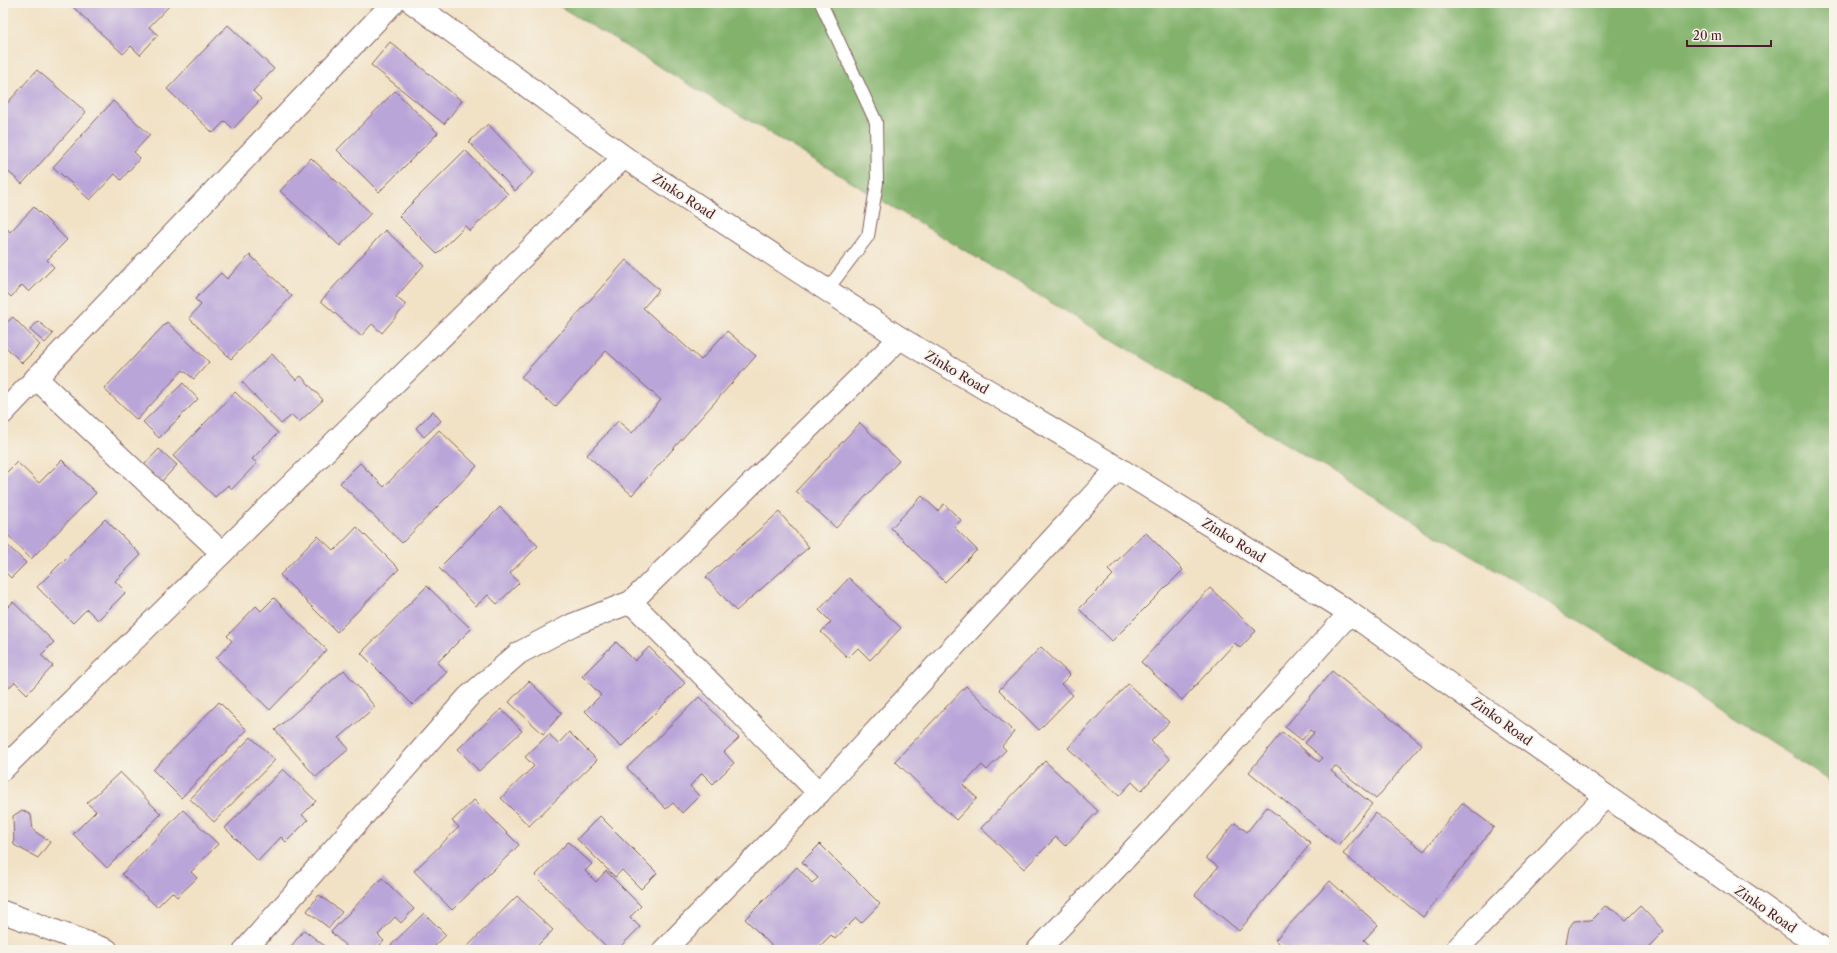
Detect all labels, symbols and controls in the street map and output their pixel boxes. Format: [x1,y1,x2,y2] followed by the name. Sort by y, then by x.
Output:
[1687,22,1771,48] scale bar
[1693,28,1722,43] text: 20 m
[650,170,718,222] street label: Zinko Road
[922,347,992,397] street label: Zinko Road
[1199,514,1269,566] street label: Zinko Road
[1468,694,1536,749] street label: Zinko Road
[1732,882,1800,936] street label: Zinko Road

